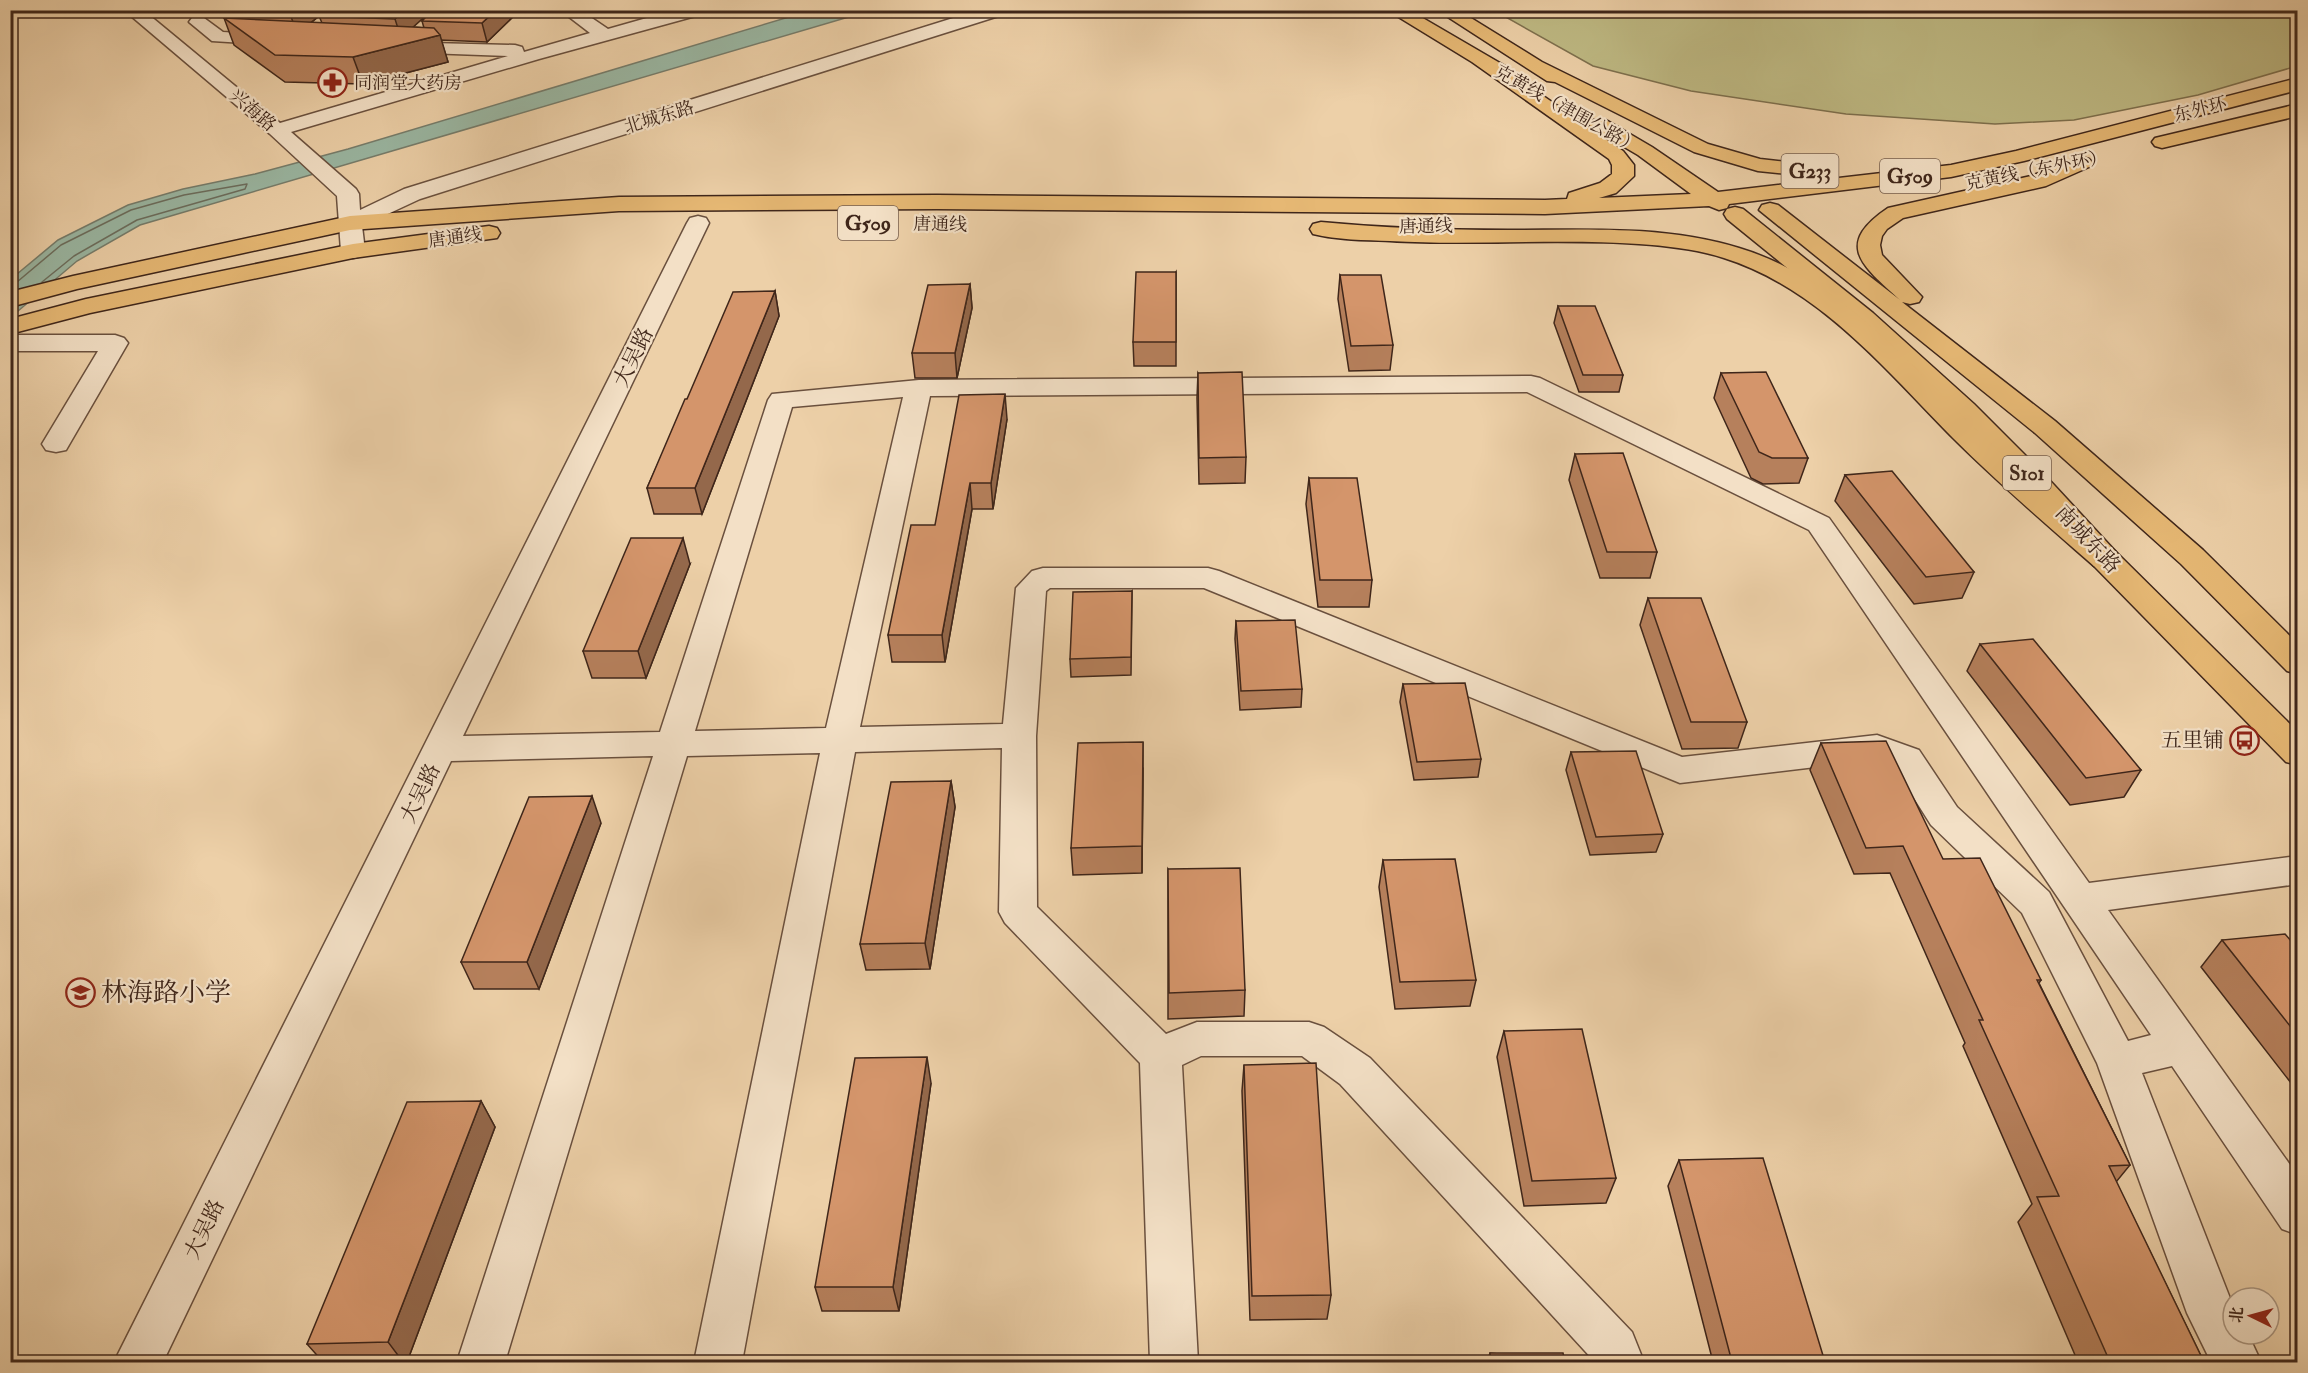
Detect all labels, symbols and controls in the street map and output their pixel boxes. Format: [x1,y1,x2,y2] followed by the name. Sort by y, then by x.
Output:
[1490,60,1643,159] street label: 克黄线（津围公路）
[317,67,349,99] pharmacy icon: 同润堂大药房
[354,72,462,95] place label: 同润堂大药房
[225,84,281,137] street label: 兴海路
[2171,92,2229,127] street label: 东外环
[621,96,697,139] street label: 北城东路
[1963,145,2109,196] street label: 克黄线（东外环）
[1782,154,1838,188] road number: G233
[1880,159,1940,193] road number: G509
[838,206,898,240] road number: G509
[913,213,967,236] street label: 唐通线
[1399,215,1453,238] street label: 唐通线
[427,222,483,253] street label: 唐通线
[608,323,659,391] street label: 大吴路
[2003,456,2051,490] road number: S101
[2049,499,2126,579] street label: 南城东路
[2229,724,2261,756] bus stop icon: 五里铺
[2161,727,2224,754] place label: 五里铺
[395,759,446,827] street label: 大吴路
[64,976,96,1008] school or university icon: 林海路小学
[101,977,231,1009] place label: 林海路小学
[179,1195,230,1263] street label: 大吴路
[2221,1286,2281,1346] north arrow
[2226,1306,2248,1324] text: 北

